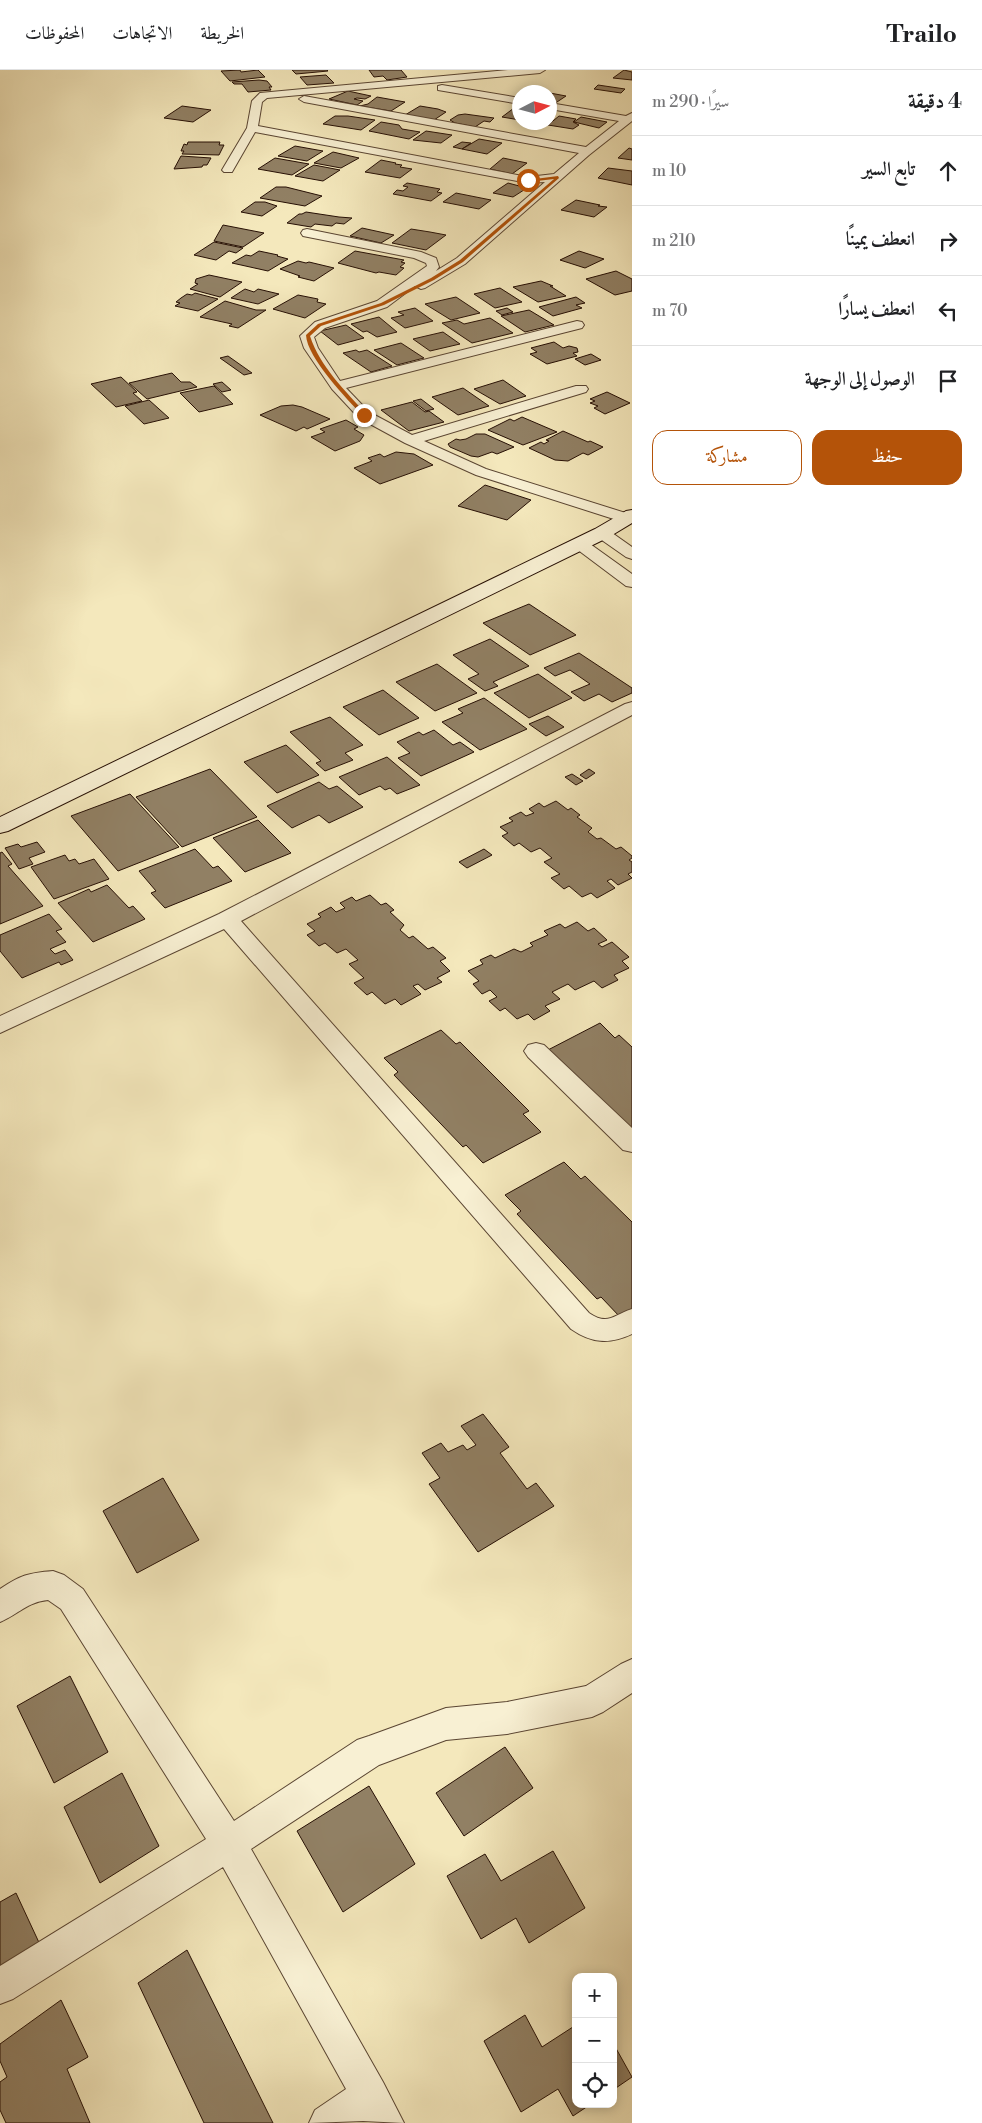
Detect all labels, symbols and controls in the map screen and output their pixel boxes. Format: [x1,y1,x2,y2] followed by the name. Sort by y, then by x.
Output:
[886,20,957,50] text: Trailo
[25,22,84,45] text: المحفوظات
[112,22,172,45] text: الاتجاهات
[200,22,244,45] text: الخريطة
[512,85,557,130] north arrow
[908,89,962,115] text: 4 دقيقة
[652,92,729,112] text: سيرًا · 290 m
[862,157,915,181] text: تابع السير
[934,157,962,185] icon: ahead
[652,161,686,181] text: 10 m
[517,169,540,192] route start
[846,227,915,251] text: انعطف يمينًا
[934,227,962,255] icon: right
[652,231,696,251] text: 210 m
[838,297,915,321] text: انعطف يسارًا
[934,297,962,325] icon: left
[652,301,688,321] text: 70 m
[805,367,915,391] text: الوصول إلى الوجهة
[934,367,962,395] icon: arrive
[353,404,376,427] route end
[652,430,802,485] button: مشاركة
[812,430,962,485] button: حفظ
[572,1973,617,2108] map controls
[572,1973,617,2018] button: +
[572,2018,617,2063] button: −
[572,2063,617,2108] button: locate

